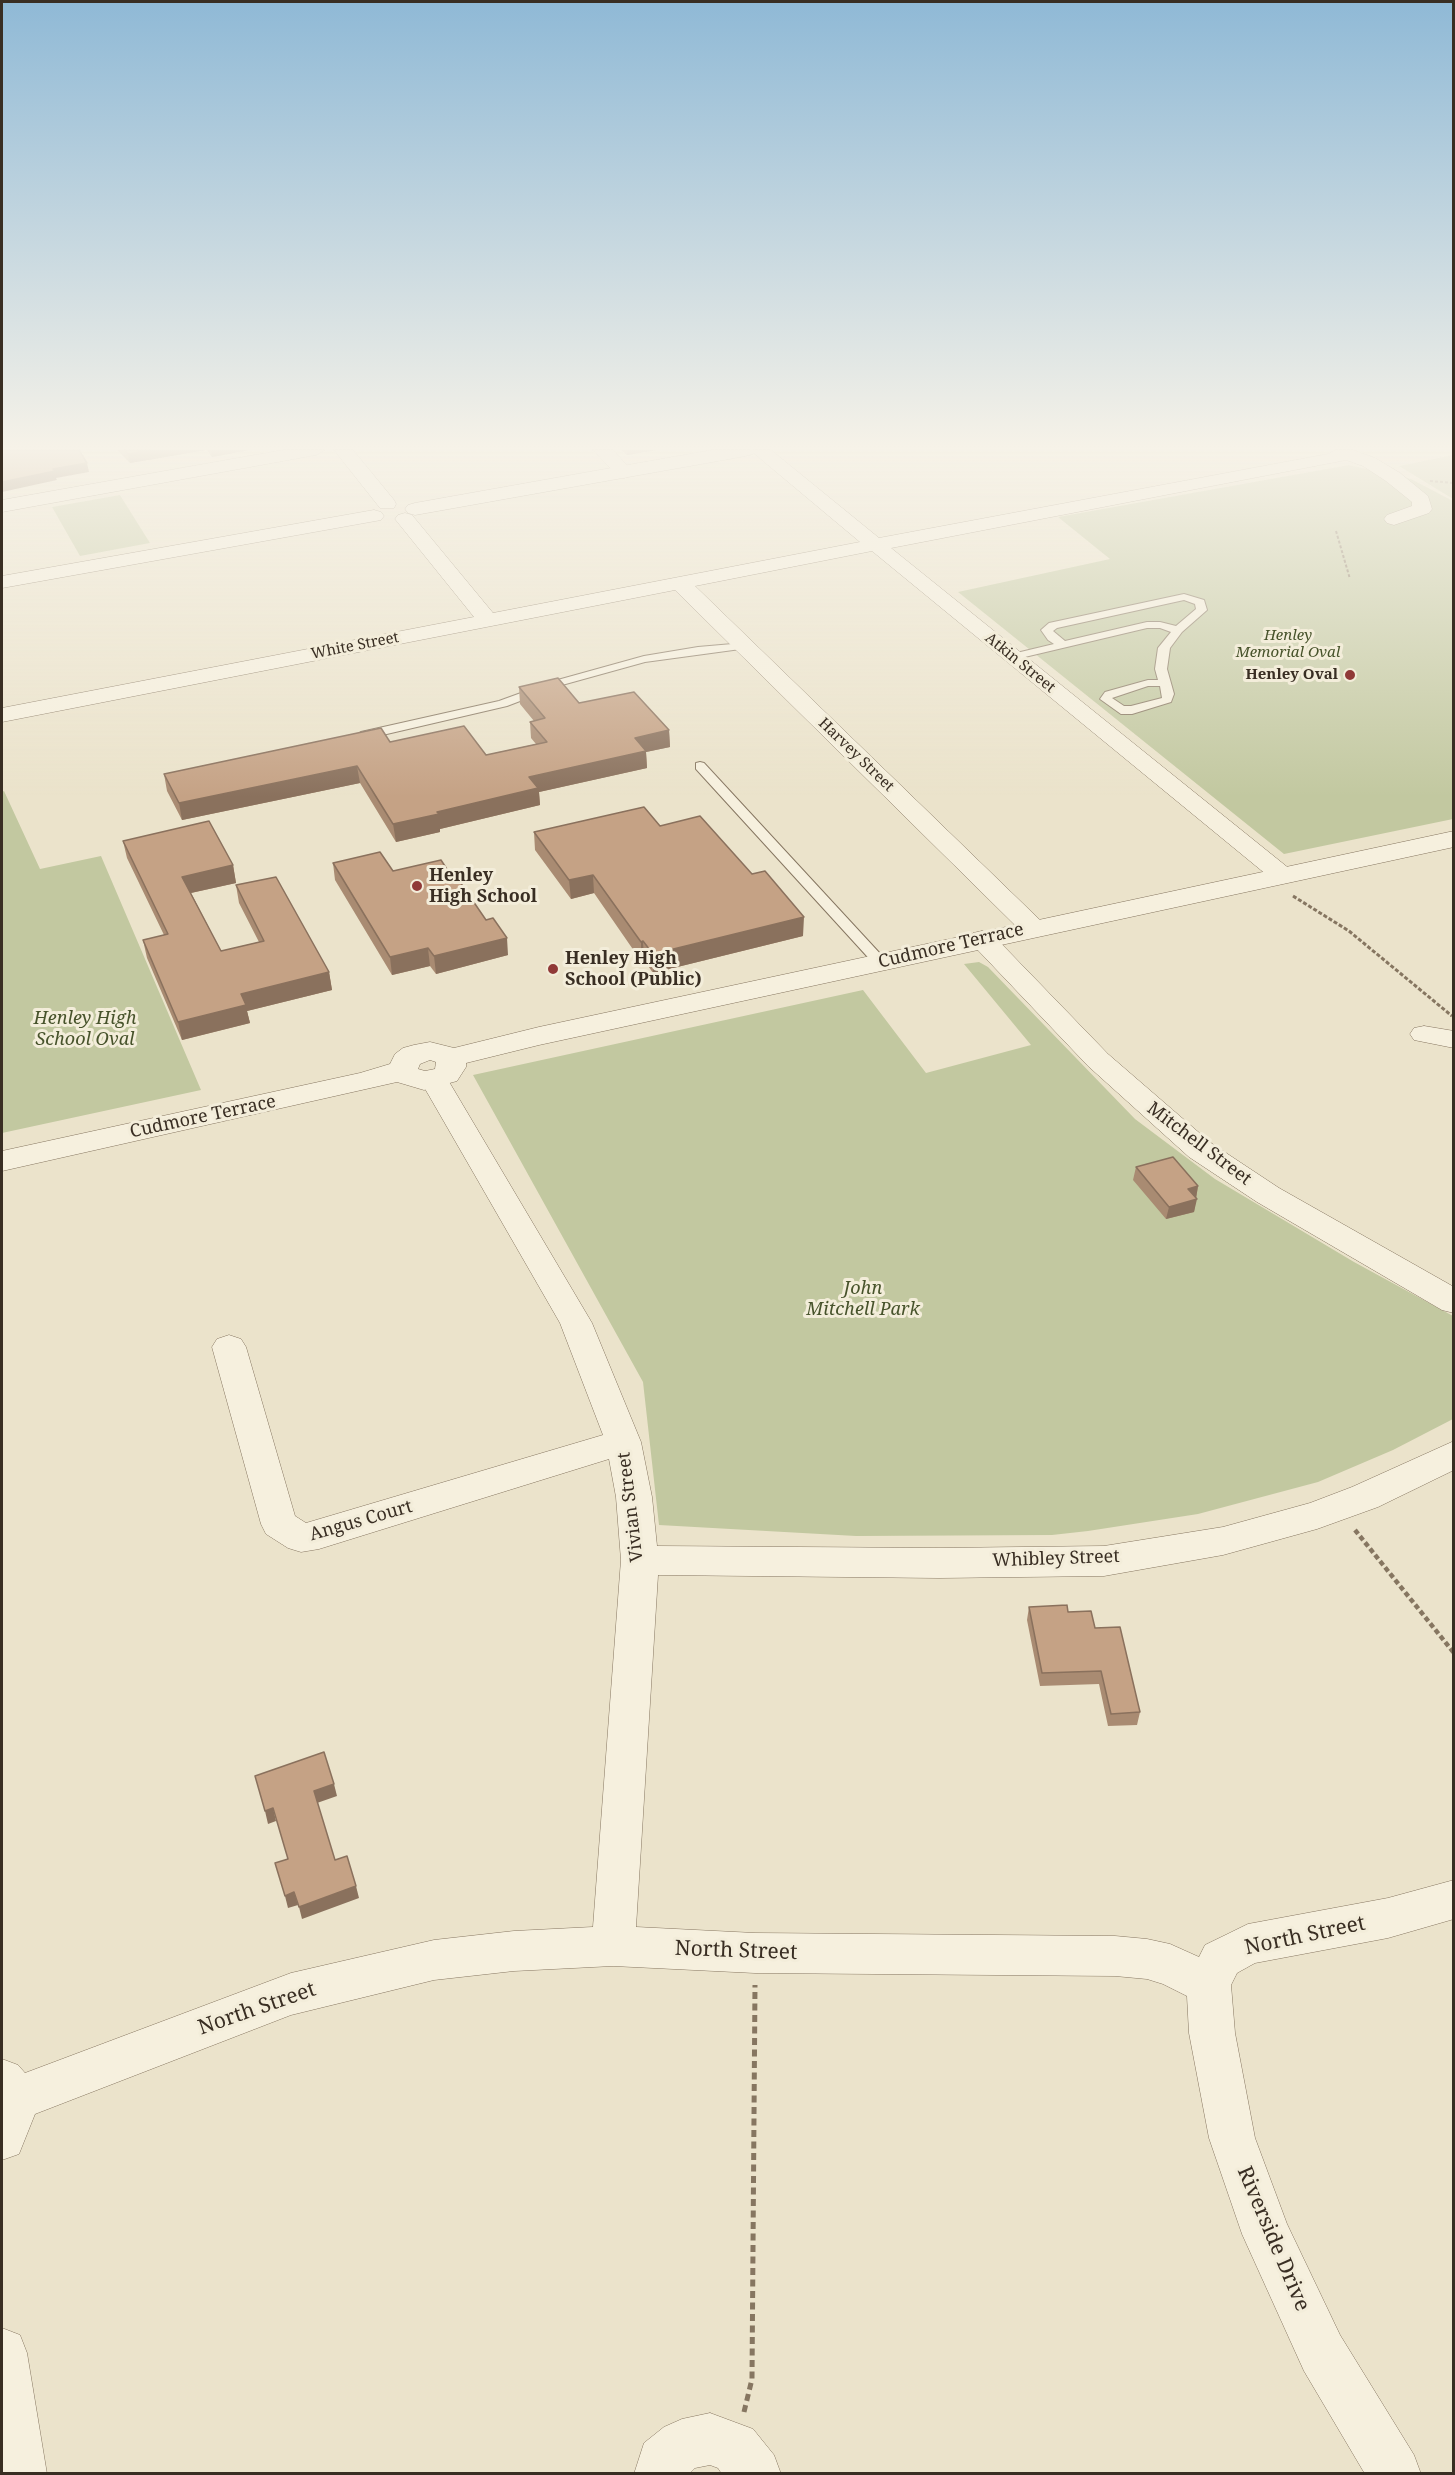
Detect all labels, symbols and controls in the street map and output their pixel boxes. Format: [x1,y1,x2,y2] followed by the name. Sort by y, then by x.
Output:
[1236,627,1340,662] park label: Henley Memorial Oval
[310,629,400,663] street label: White Street
[981,629,1059,697] street label: Atkin Street
[1246,666,1338,684] place label: Henley Oval
[1343,668,1357,682] marker: Henley Oval
[814,714,898,796] street label: Harvey Street
[429,865,537,908] place label: Henley High School
[410,879,424,893] marker: Henley High School
[876,919,1026,973] street label: Cudmore Terrace
[565,948,702,990] place label: Henley High School (Public)
[546,962,560,976] marker: Henley High School (Public)
[34,1008,136,1050] park label: Henley High School Oval
[128,1091,278,1143] street label: Cudmore Terrace
[1143,1098,1255,1190] street label: Mitchell Street
[806,1278,920,1320] park label: John Mitchell Park
[614,1451,648,1563] street label: Vivian Street
[307,1496,415,1546] street label: Angus Court
[992,1546,1120,1572] street label: Whibley Street
[1242,1911,1368,1961] street label: North Street
[674,1936,798,1966] street label: North Street
[195,1977,319,2041] street label: North Street
[1231,2163,1315,2315] street label: Riverside Drive

